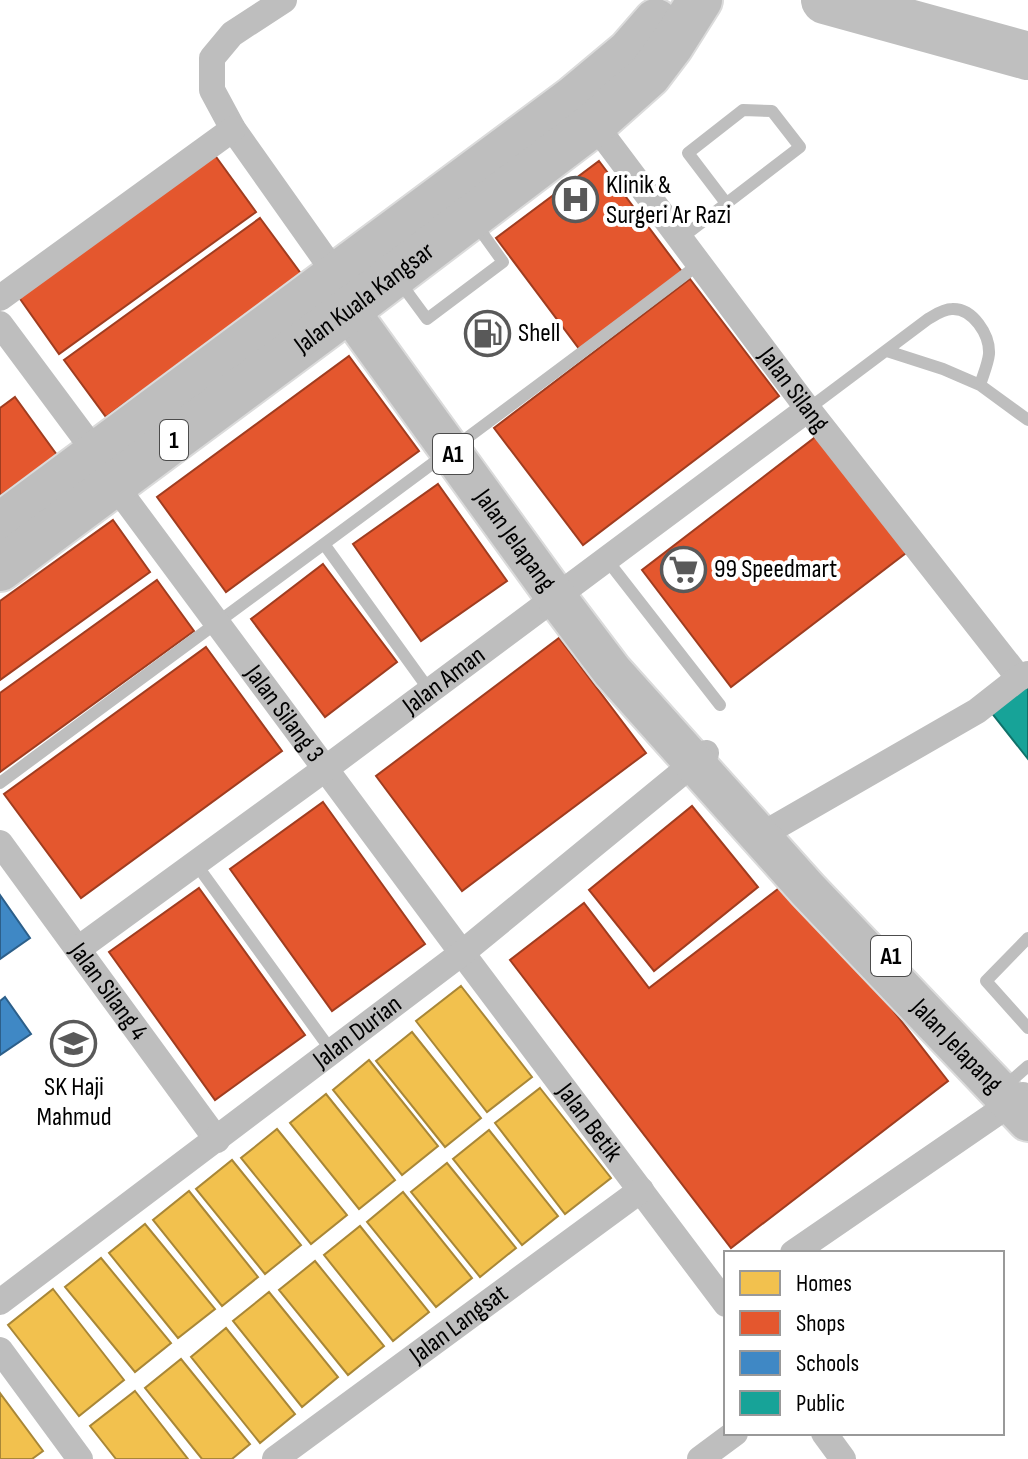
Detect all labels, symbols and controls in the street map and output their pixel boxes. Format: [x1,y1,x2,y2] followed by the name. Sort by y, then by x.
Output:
[606,170,731,231] place label: Klinik & Surgeri Ar Razi
[551,176,599,224] hospital icon: Klinik & Surgeri Ar Razi
[287,235,441,361] street label: Jalan Kuala Kangsar
[463,309,511,357] fuel station icon: Shell
[518,318,560,349] place label: Shell
[751,341,836,438] street label: Jalan Silang
[160,420,188,460] road number: 1
[433,434,473,474] road number: A1
[467,482,562,597] street label: Jalan Jelapang
[659,545,707,593] supermarket icon: 99 Speedmart
[714,554,837,585] place label: 99 Speedmart
[396,640,491,722] street label: Jalan Aman
[238,658,331,768] street label: Jalan Silang 3
[62,936,154,1046] street label: Jalan Silang 4
[871,936,911,976] road number: A1
[306,989,408,1076] street label: Jalan Durian
[904,992,1009,1100] street label: Jalan Jelapang
[50,1020,98,1068] school or university icon: SK Haji Mahmud
[37,1072,111,1133] place label: SK Haji Mahmud
[549,1076,629,1168] street label: Jalan Betik
[724,1251,1004,1435] legend
[796,1269,852,1298] text: Homes
[403,1278,514,1371] street label: Jalan Langsat
[796,1309,845,1338] text: Shops
[796,1349,859,1378] text: Schools
[796,1389,845,1418] text: Public

